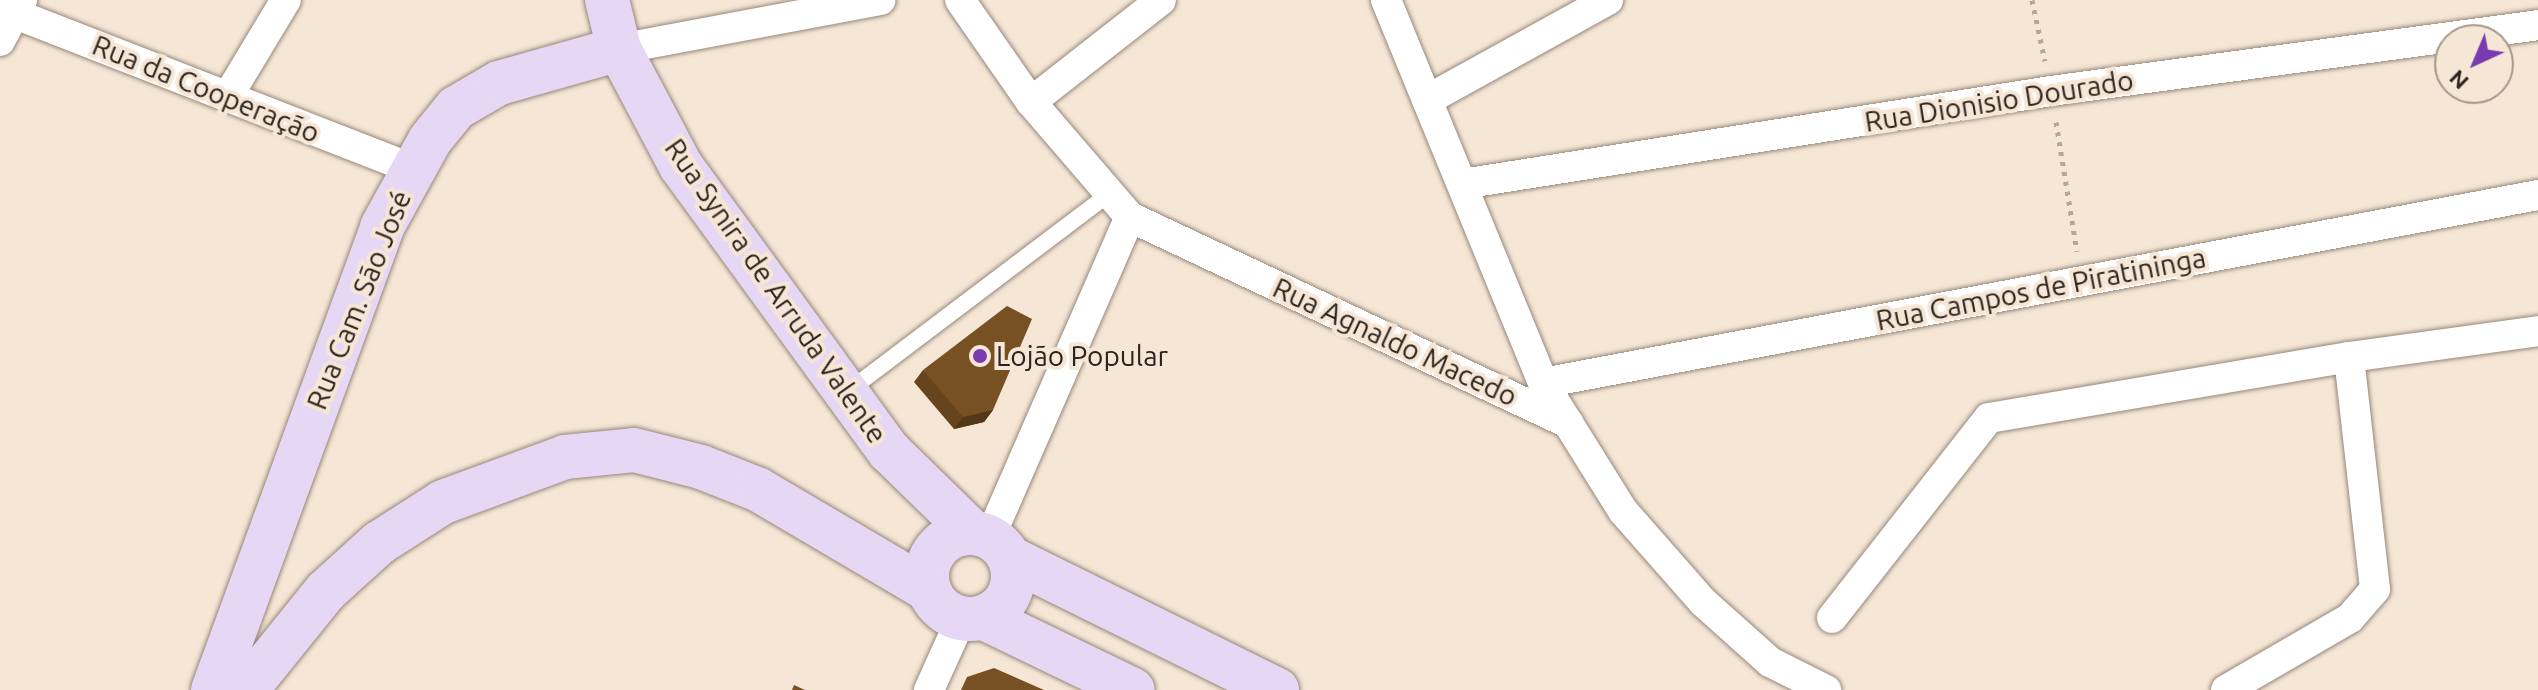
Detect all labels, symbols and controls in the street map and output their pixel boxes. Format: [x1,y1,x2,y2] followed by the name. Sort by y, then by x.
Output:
[2434,24,2514,104] north arrow
[88,28,324,150] street label: Rua da Cooperação
[1862,63,2136,139] street label: Rua Dionisio Dourado
[2444,65,2473,95] text: N
[658,132,894,450] street label: Rua Synira de Arruda Valente
[300,186,418,414] street label: Rua Cam. São José
[1873,241,2209,337] street label: Rua Campos de Piratininga
[1268,271,1522,413] street label: Rua Agnaldo Macedo
[996,339,1168,373] place label: Lojão Popular
[971,347,989,365] marker: Lojão Popular

